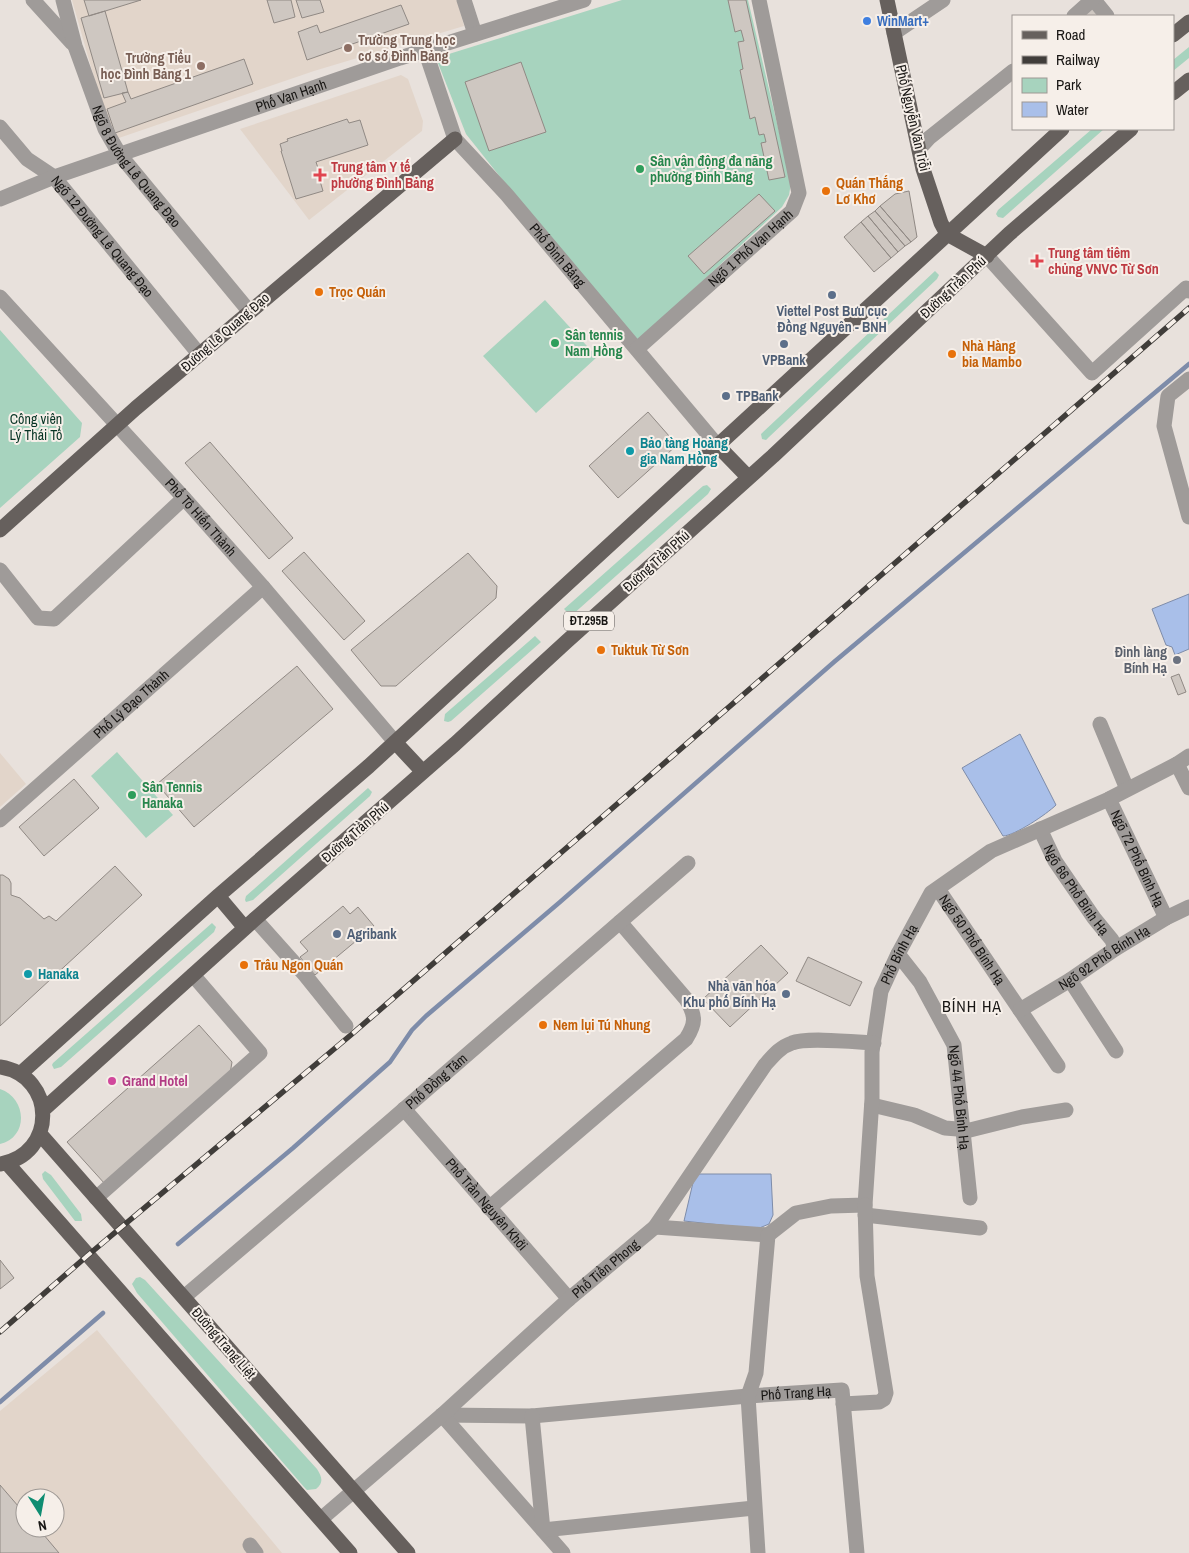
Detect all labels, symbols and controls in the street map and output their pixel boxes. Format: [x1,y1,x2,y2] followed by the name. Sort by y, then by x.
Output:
[877,12,929,30] place label: WinMart+
[861,15,873,27] marker: WinMart+
[1012,15,1174,130] legend
[1056,24,1085,45] text: Road
[358,31,456,65] place label: Trường Trung học cơ sở Đình Bảng
[342,42,354,54] marker: Trường Trung học cơ sở Đình Bảng
[100,49,192,83] place label: Trường Tiểu học Đình Bảng 1
[1056,49,1101,70] text: Railway
[195,60,207,72] marker: Trường Tiểu học Đình Bảng 1
[892,63,934,173] street label: Phố Nguyễn Văn Trỗi
[1056,74,1082,95] text: Park
[253,75,329,116] street label: Phố Vạn Hạnh
[1056,99,1088,120] text: Water
[88,103,185,231] street label: Ngõ 8 Đường Lê Quang Đạo
[650,152,773,186] place label: Sân vận động đa năng phường Đình Bảng
[331,158,434,192] place label: Trung tâm Y tế phường Đình Bảng
[634,163,646,175] marker: Sân vận động đa năng phường Đình Bảng
[313,168,327,182] marker: Trung tâm Y tế phường Đình Bảng
[47,172,158,301] street label: Ngõ 12 Đường Lê Quang Đạo
[836,174,903,208] place label: Quán Thắng Lơ Khơ
[820,185,832,197] marker: Quán Thắng Lơ Khơ
[704,205,797,290] street label: Ngõ 1 Phố Vạn Hạnh
[526,220,590,291] street label: Phố Đình Bảng
[1048,244,1159,278] place label: Trung tâm tiêm chủng VNVC Từ Sơn
[916,252,990,322] street label: Đường Trần Phú
[1030,254,1044,268] marker: Trung tâm tiêm chủng VNVC Từ Sơn
[329,283,386,301] place label: Trọc Quán
[313,286,325,298] marker: Trọc Quán
[177,289,273,375] street label: Đường Lê Quang Đạo
[826,289,838,301] marker: Viettel Post Bưu cục Đồng Nguyên - BNH
[777,302,887,336] place label: Viettel Post Bưu cục Đồng Nguyên - BNH
[565,326,623,360] place label: Sân tennis Nam Hồng
[549,337,561,349] marker: Sân tennis Nam Hồng
[962,337,1022,371] place label: Nhà Hàng bia Mambo
[778,338,790,350] marker: VPBank
[946,348,958,360] marker: Nhà Hàng bia Mambo
[762,351,806,369] place label: VPBank
[736,387,779,405] place label: TPBank
[720,390,732,402] marker: TPBank
[10,410,62,444] park label: Công viên Lý Thái Tổ
[640,434,728,468] place label: Bảo tàng Hoàng gia Nam Hồng
[624,445,636,457] marker: Bảo tàng Hoàng gia Nam Hồng
[161,474,240,560] street label: Phố Tô Hiến Thành
[619,526,693,596] street label: Đường Trần Phú
[564,612,614,630] road number: ĐT.295B
[611,641,689,659] place label: Tuktuk Từ Sơn
[1115,643,1168,677] place label: Đình làng Bính Hạ
[595,644,607,656] marker: Tuktuk Từ Sơn
[1171,654,1183,666] marker: Đình làng Bính Hạ
[89,666,173,742] street label: Phố Lý Đạo Thành
[142,778,202,812] place label: Sân Tennis Hanaka
[126,789,138,801] marker: Sân Tennis Hanaka
[318,798,392,866] street label: Đường Trần Phú
[1107,807,1169,911] street label: Ngõ 72 Phố Bính Hạ
[1040,842,1114,939] street label: Ngõ 66 Phố Bính Hạ
[935,891,1010,989] street label: Ngõ 50 Phố Bính Hạ
[876,920,922,987] street label: Phố Bính Hạ
[1055,921,1153,994] street label: Ngõ 92 Phố Bính Hạ
[347,925,397,943] place label: Agribank
[331,928,343,940] marker: Agribank
[254,956,343,974] place label: Trâu Ngon Quán
[238,959,250,971] marker: Trâu Ngon Quán
[38,965,79,983] place label: Hanaka
[22,968,34,980] marker: Hanaka
[683,977,777,1011] place label: Nhà văn hóa Khu phố Bính Hạ
[780,988,792,1000] marker: Nhà văn hóa Khu phố Bính Hạ
[942,995,1002,1017] district label: BÍNH HẠ
[553,1016,650,1034] place label: Nem lụi Tú Nhung
[537,1019,549,1031] marker: Nem lụi Tú Nhung
[945,1044,974,1152] street label: Ngõ 44 Phố Bính Hạ
[402,1050,471,1113] street label: Phố Đồng Tâm
[122,1072,188,1090] place label: Grand Hotel
[106,1075,118,1087] marker: Grand Hotel
[442,1154,532,1254] street label: Phố Trần Nguyên Khởi
[568,1235,643,1302] street label: Phố Tiền Phong
[188,1304,260,1382] street label: Đường Trang Liệt
[760,1382,833,1404] street label: Phố Trang Hạ
[15,1488,65,1538] north arrow
[37,1516,48,1535] text: N

